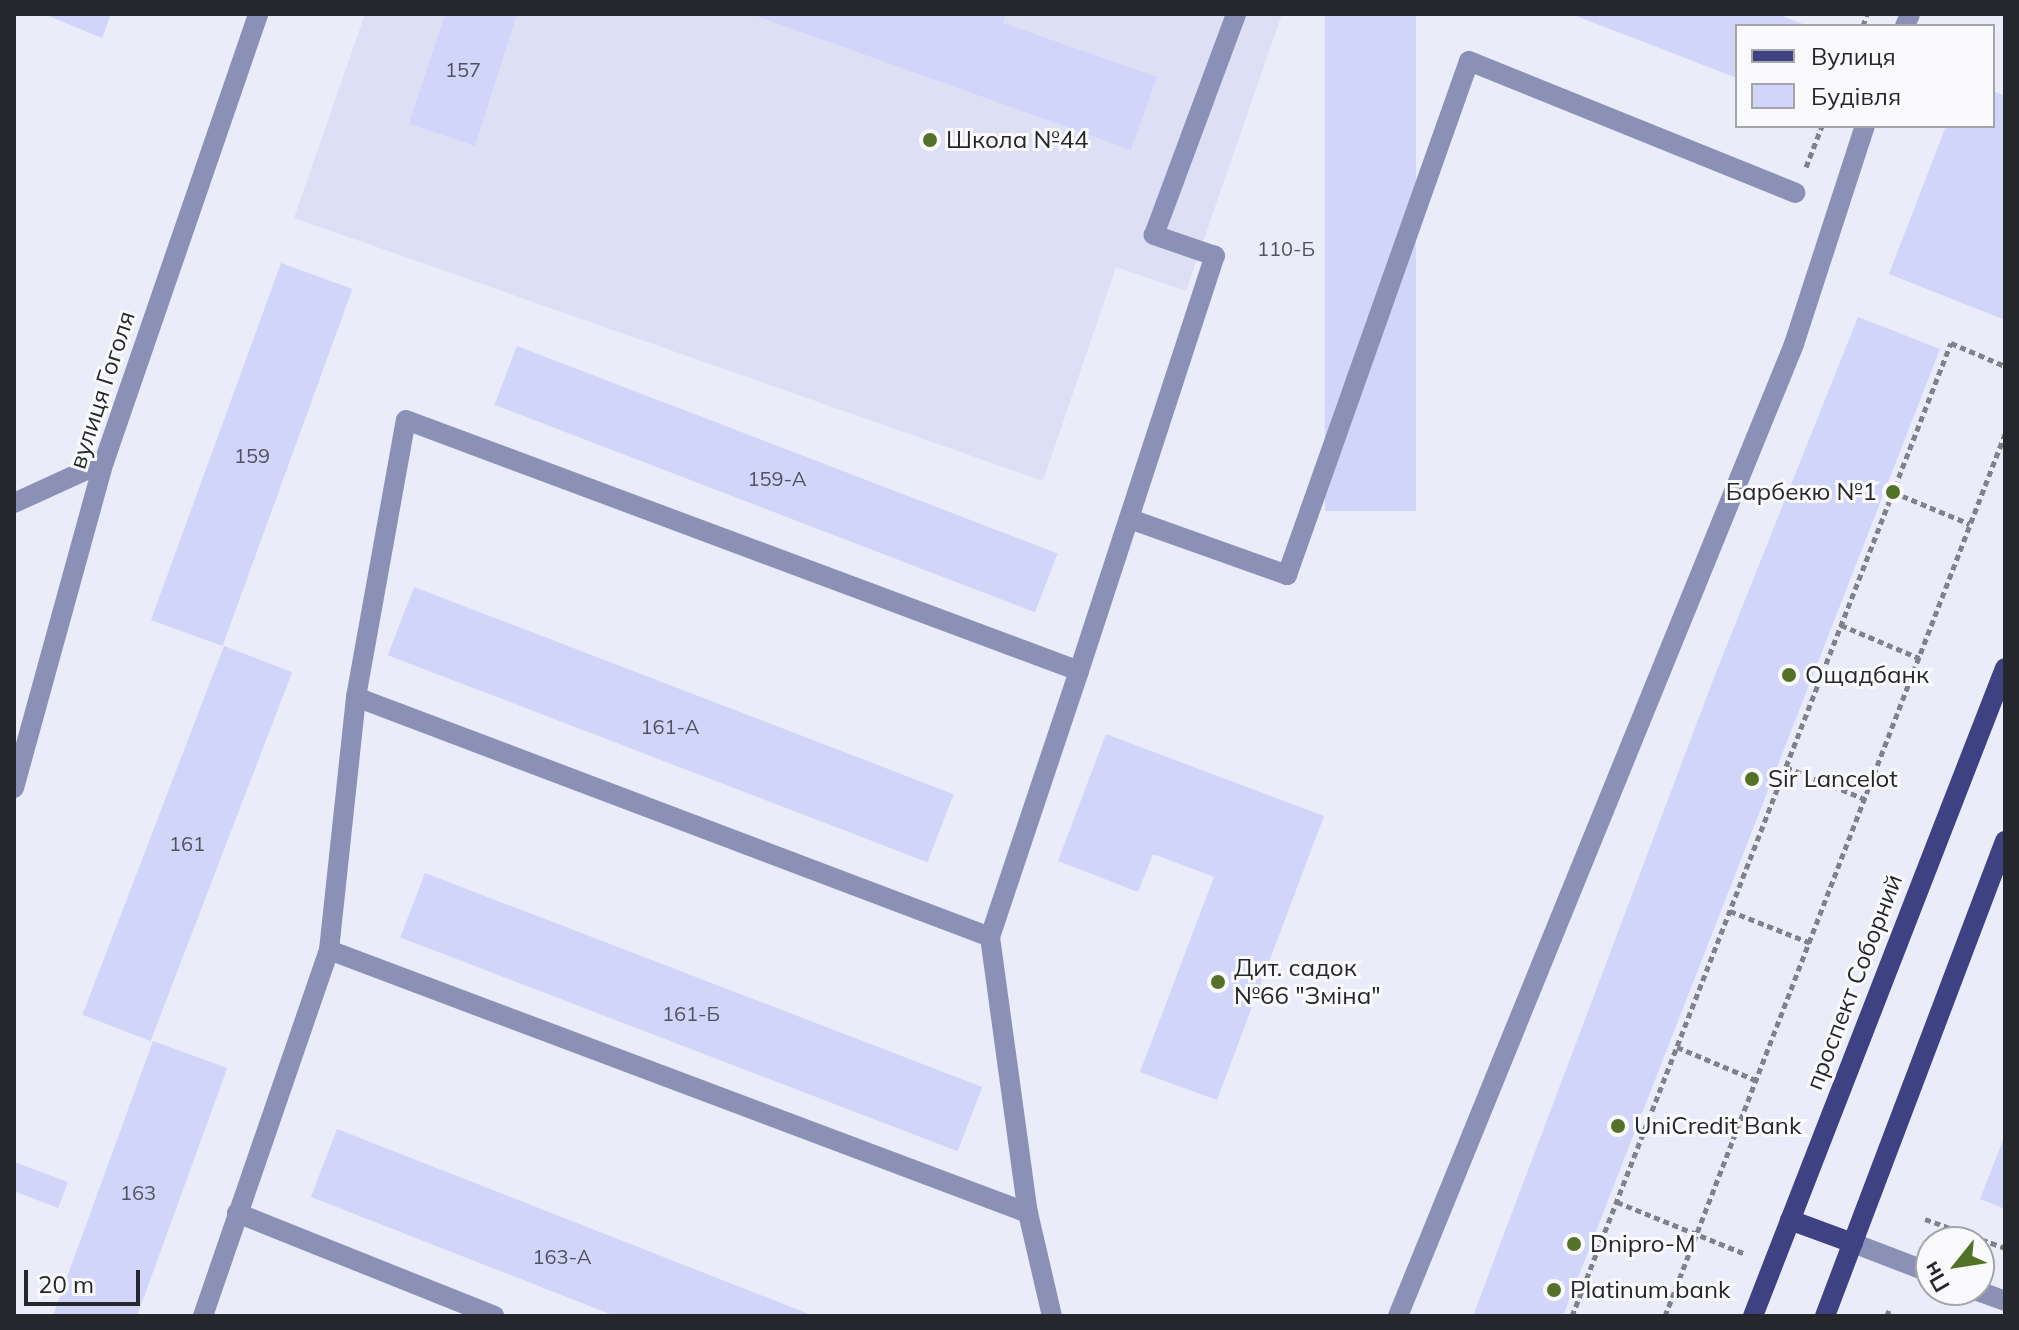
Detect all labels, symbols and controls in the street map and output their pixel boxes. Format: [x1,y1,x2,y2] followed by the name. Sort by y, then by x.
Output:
[1735,24,1995,128] legend
[1811,41,1896,71] text: Вулиця
[445,57,481,81] house number: 157
[1811,81,1901,111] text: Будівля
[946,126,1088,154] place label: Школа №44
[921,131,939,149] marker: Школа №44
[1257,236,1315,260] house number: 110-Б
[63,307,141,473] street label: вулиця Гоголя
[234,443,270,467] house number: 159
[748,466,806,490] house number: 159-А
[1726,478,1877,506] place label: Барбекю №1
[1884,483,1902,501] marker: Барбекю №1
[1805,661,1929,689] place label: Ощадбанк
[1780,666,1798,684] marker: Ощадбанк
[641,714,699,738] house number: 161-А
[1768,765,1898,793] place label: Sir Lancelot
[1743,770,1761,788] marker: Sir Lancelot
[169,831,205,855] house number: 161
[1800,870,1908,1094] street label: проспект Соборний
[1234,954,1381,1010] place label: Дит. садок №66 "Зміна"
[1209,973,1227,991] marker: Дит. садок №66 "Зміна"
[662,1001,720,1025] house number: 161-Б
[1634,1112,1801,1140] place label: UniCredit Bank
[1609,1117,1627,1135] marker: UniCredit Bank
[120,1180,156,1204] house number: 163
[1915,1226,1995,1306] north arrow
[1590,1230,1696,1258] place label: Dnipro-M
[1565,1235,1583,1253] marker: Dnipro-M
[533,1244,591,1268] house number: 163-А
[28,1254,144,1304] scale bar
[1916,1257,1956,1297] text: Пн
[38,1269,94,1299] text: 20 m
[1570,1276,1730,1304] place label: Platinum bank
[1545,1281,1563,1299] marker: Platinum bank

